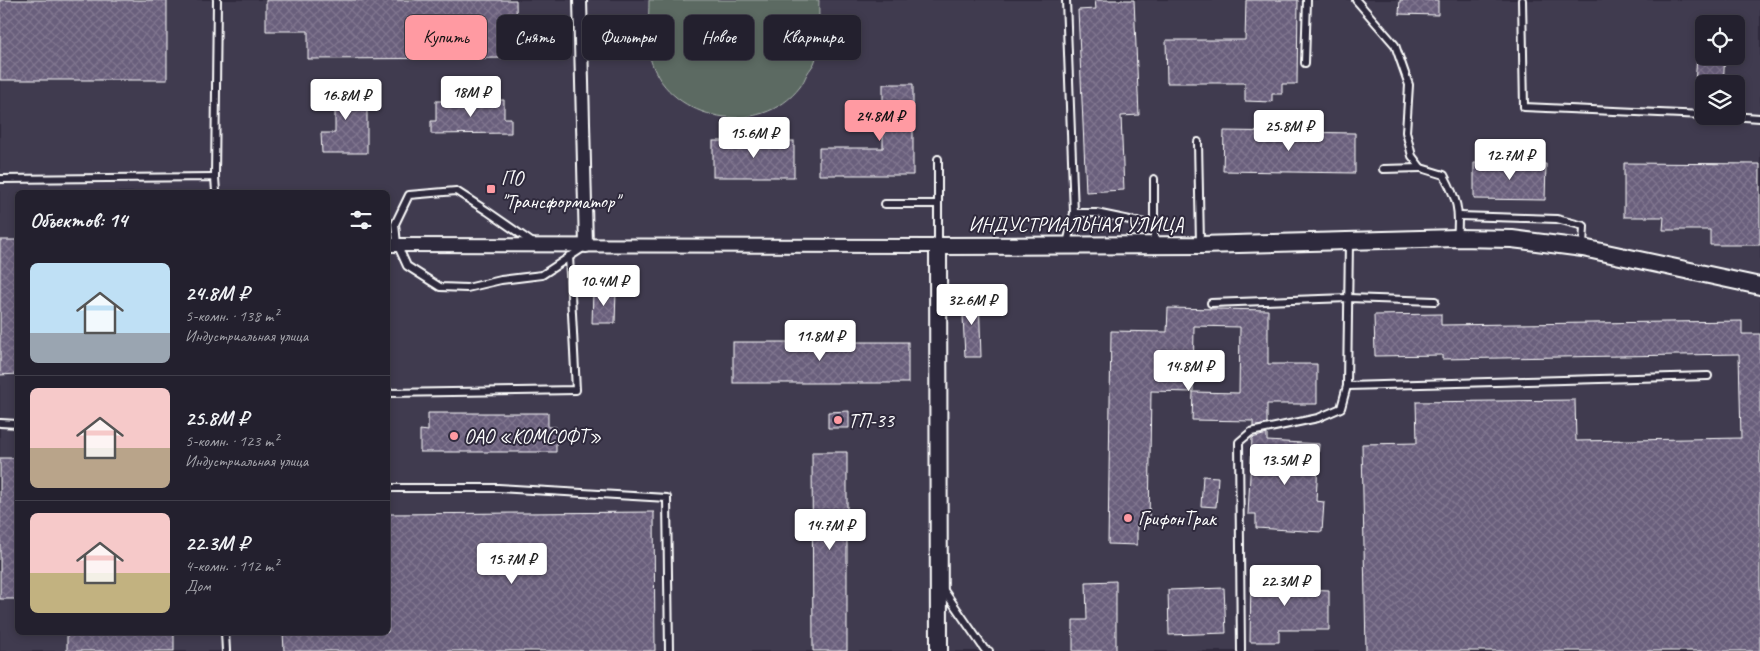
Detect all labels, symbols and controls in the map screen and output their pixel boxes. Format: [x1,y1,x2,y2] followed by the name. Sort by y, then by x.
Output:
[405,15,487,60] chip: Купить
[497,15,572,60] chip: Снять
[582,15,674,60] chip: Фильтры
[684,15,754,60] chip: Новое
[764,15,861,60] chip: Квартира
[1695,15,1745,125] map controls
[1695,15,1745,65] button: locate
[1695,75,1745,125] button: layers
[436,76,506,118] pin: 18M ₽
[300,78,392,121] pin: 16.8M ₽
[452,82,490,102] text: 18M ₽
[322,85,370,105] text: 16.8M ₽
[834,100,926,142] pin: 24.8M ₽
[856,106,904,126] text: 24.8M ₽
[1243,110,1335,152] pin: 25.8M ₽
[708,116,800,159] pin: 15.6M ₽
[1265,116,1313,136] text: 25.8M ₽
[730,123,778,143] text: 15.6M ₽
[1464,138,1556,181] pin: 12.7M ₽
[1486,145,1534,165] text: 12.7M ₽
[501,166,623,214] place label: ПО "Трансформатор"
[485,183,497,195] marker: ПО "Трансформатор"
[347,206,375,234] icon: filters
[30,207,127,233] text: Объектов: 14
[969,212,1184,237] street label: ИНДУСТРИАЛЬНАЯ УЛИЦА
[558,264,650,307] pin: 10.4M ₽
[580,271,628,291] text: 10.4M ₽
[185,280,249,306] text: 24.8M ₽
[70,283,130,343] icon: home
[926,284,1018,326] pin: 32.6M ₽
[948,290,996,310] text: 32.6M ₽
[185,306,278,326] text: 5-комн. · 138 m²
[774,320,866,362] pin: 11.8M ₽
[185,326,308,346] text: Индустриальная улица
[796,326,844,346] text: 11.8M ₽
[1143,350,1235,392] pin: 14.8M ₽
[1165,356,1213,376] text: 14.8M ₽
[185,405,248,431] text: 25.8M ₽
[70,408,130,468] icon: home
[848,408,896,433] place label: ТП-33
[832,414,844,426] marker: ТП-33
[464,424,602,449] place label: ОАО «КОМСОФТ»
[448,430,460,442] marker: ОАО «КОМСОФТ»
[185,431,278,451] text: 5-комн. · 123 m²
[1239,444,1331,486] pin: 13.5M ₽
[1261,450,1309,470] text: 13.5M ₽
[185,451,308,471] text: Индустриальная улица
[1138,506,1218,531] place label: ГрифонТрак
[784,508,876,551] pin: 14.7M ₽
[1122,512,1134,524] marker: ГрифонТрак
[806,515,854,535] text: 14.7M ₽
[185,530,249,556] text: 22.3M ₽
[70,533,130,593] icon: home
[466,542,558,585] pin: 15.7M ₽
[488,549,536,569] text: 15.7M ₽
[185,556,278,576] text: 4-комн. · 112 m²
[1239,564,1331,607] pin: 22.3M ₽
[1261,571,1309,591] text: 22.3M ₽
[185,576,211,596] text: Дом

